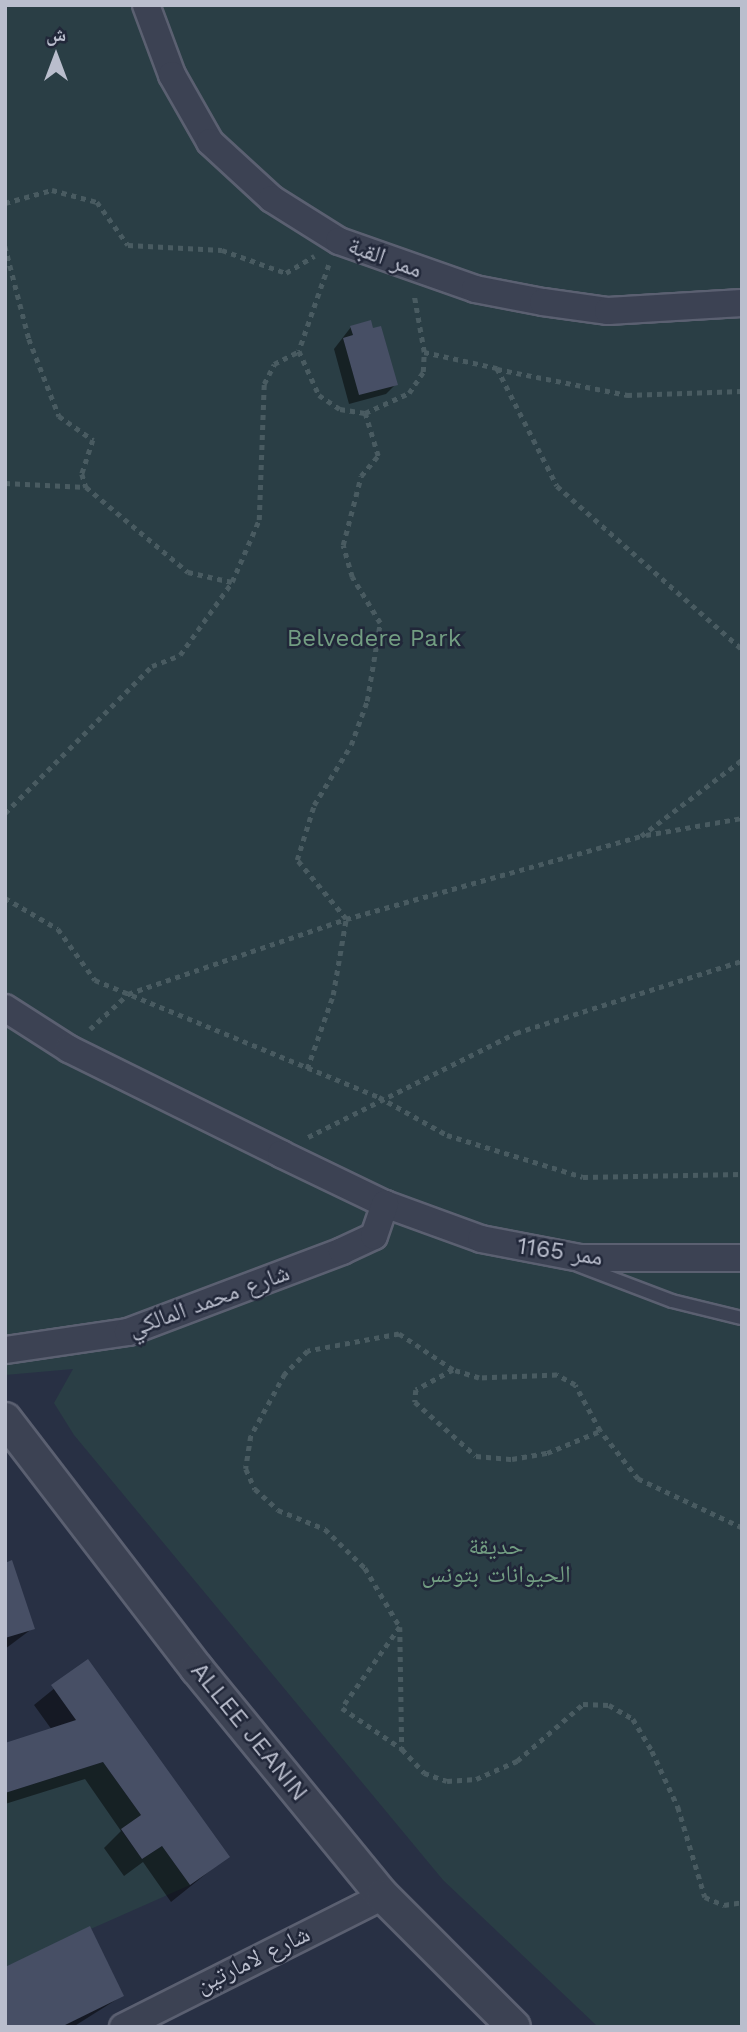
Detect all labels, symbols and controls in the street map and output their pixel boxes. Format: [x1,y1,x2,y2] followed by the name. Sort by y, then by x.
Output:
[21,21,91,91] north arrow
[46,23,66,46] text: ش
[344,231,426,285] street label: ممر القبة
[287,625,461,653] park label: Belvedere Park
[515,1232,605,1272] street label: ممر 1165
[124,1258,294,1344] street label: شارع محمد المالكي
[421,1533,571,1589] park label: حديقة الحيوانات بتونس
[184,1657,314,1807] street label: ALLEE JEANIN
[191,1920,315,2000] street label: شارع لامارتين

